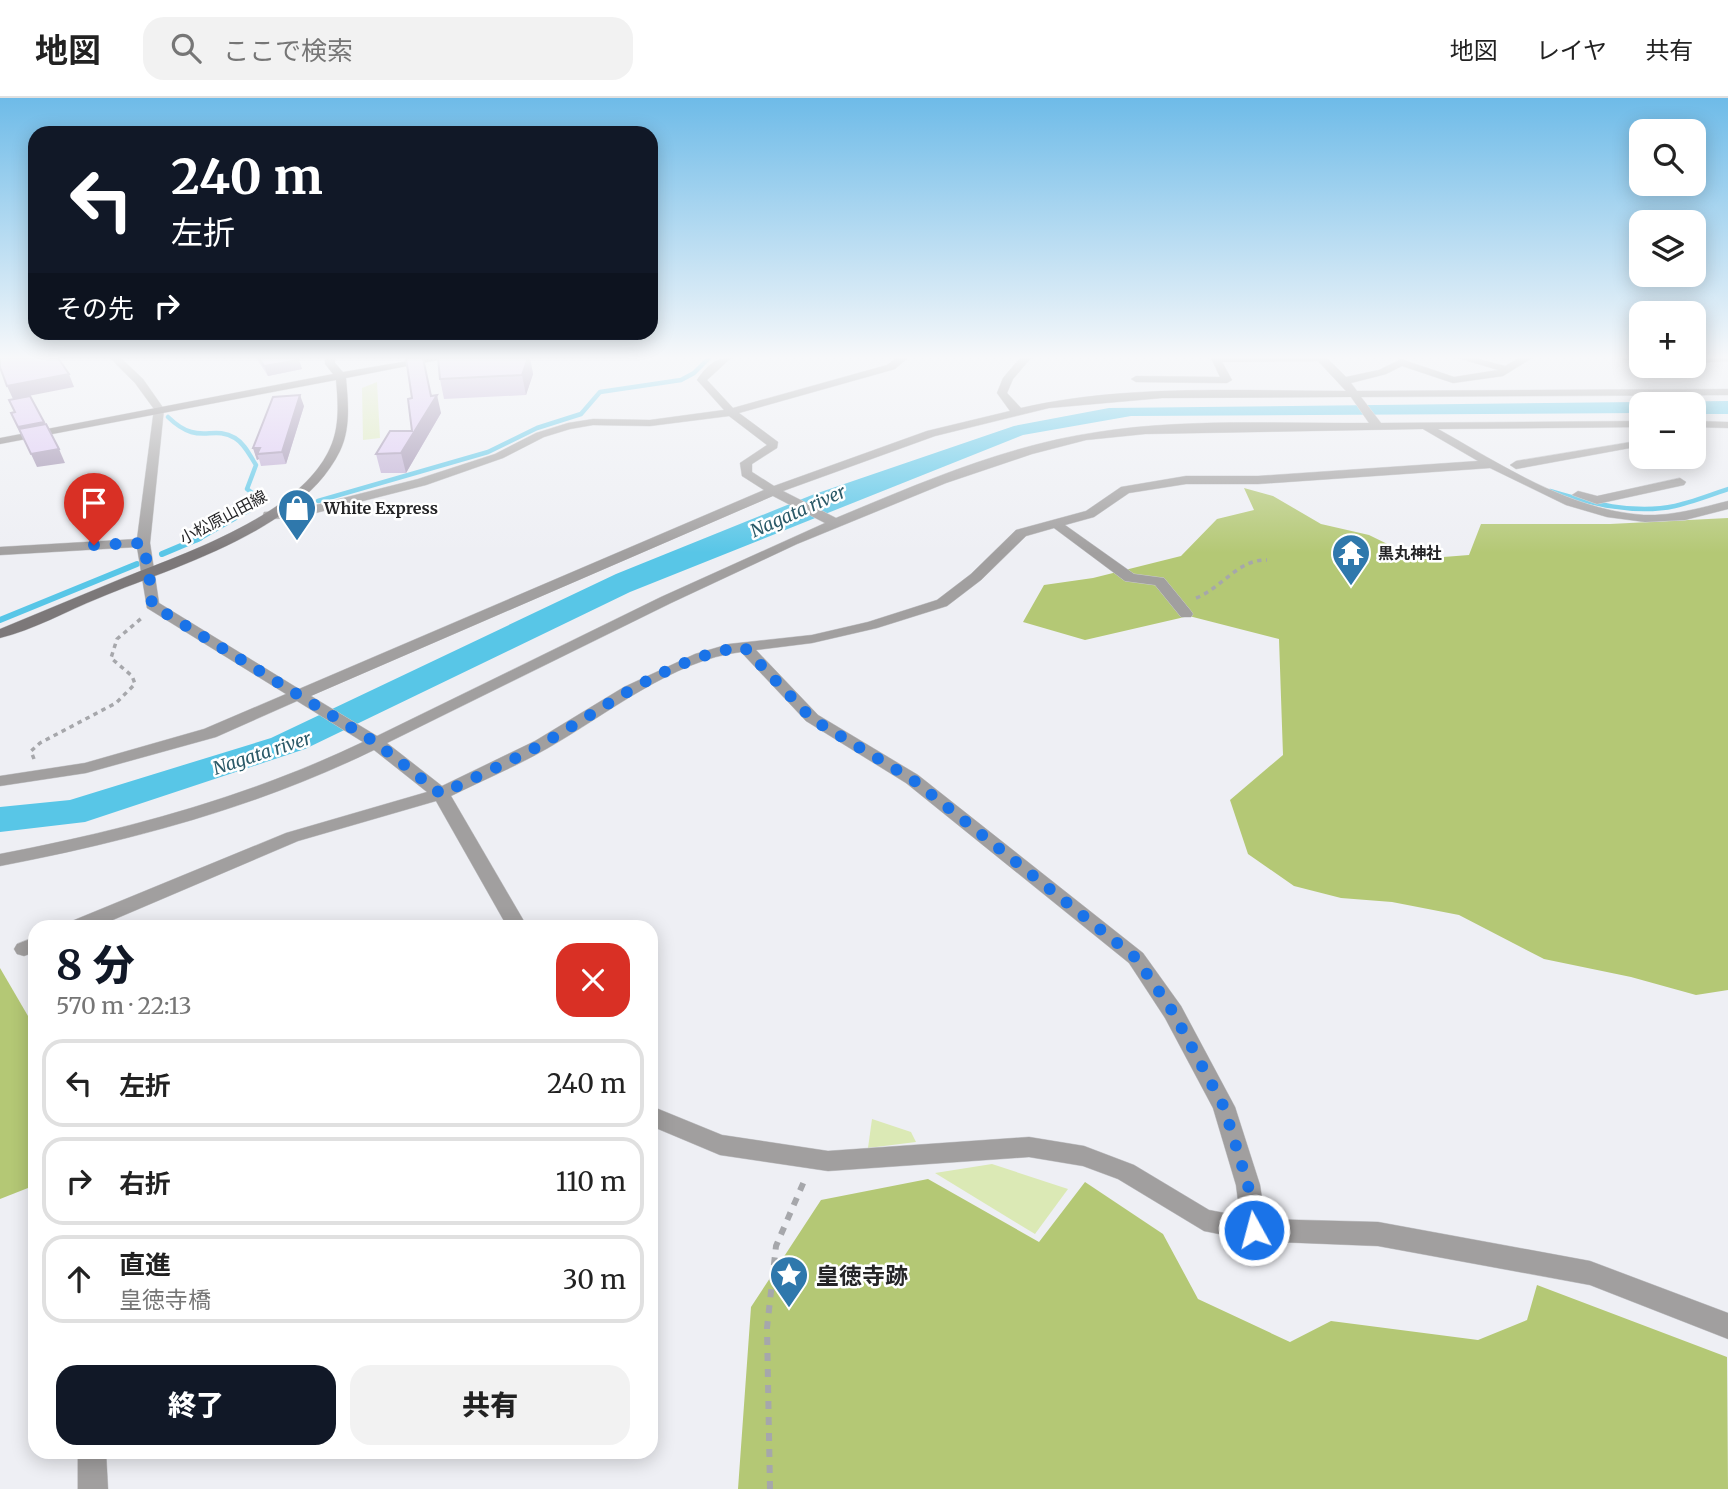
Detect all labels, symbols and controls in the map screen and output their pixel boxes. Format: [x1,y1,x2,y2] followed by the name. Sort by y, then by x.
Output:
[143,17,633,80] search box
[167,29,205,67] icon: search
[35,30,101,71] text: 地図
[223,34,353,67] text: ここで検索
[1450,35,1498,66] text: 地図
[1536,35,1607,66] text: レイヤ
[1645,35,1693,66] text: 共有
[1629,119,1706,469] map controls
[1629,119,1706,196] button: search
[171,146,323,207] text: 240 m
[56,154,147,245] icon: left
[1629,210,1706,287] button: layers
[171,213,235,253] text: 左折
[148,287,186,325] icon: right
[56,292,134,325] text: その先
[1629,301,1706,378] button: +
[1629,392,1706,469] button: −
[64,473,124,545] pin
[747,479,850,542] water label: Nagata river
[75,484,113,522] icon: arrive
[176,486,270,548] street label: 小松原山田線
[276,487,318,542] shop icon: White Express
[323,498,438,518] place label: White Express
[1330,532,1372,587] temple icon: 黒丸神社
[1378,543,1442,563] place label: 黒丸神社
[210,726,315,780] water label: Nagata river
[56,939,134,991] text: 8 分
[556,943,630,1017] button: close
[56,991,192,1020] text: 570 m · 22:13
[60,1064,98,1102] icon: left
[547,1067,626,1100] text: 240 m
[119,1069,171,1102] text: 左折
[60,1162,98,1200] icon: right
[556,1165,626,1198] text: 110 m
[119,1167,171,1200] text: 右折
[1217,1193,1291,1267] position arrow
[119,1248,171,1281] text: 直進
[768,1254,810,1309] place icon: 皇徳寺跡
[60,1260,98,1298] icon: ahead
[816,1261,908,1290] place label: 皇徳寺跡
[563,1263,626,1296] text: 30 m
[119,1285,211,1314] text: 皇徳寺橋
[56,1365,336,1445] button: 終了
[350,1365,630,1445] button: 共有

